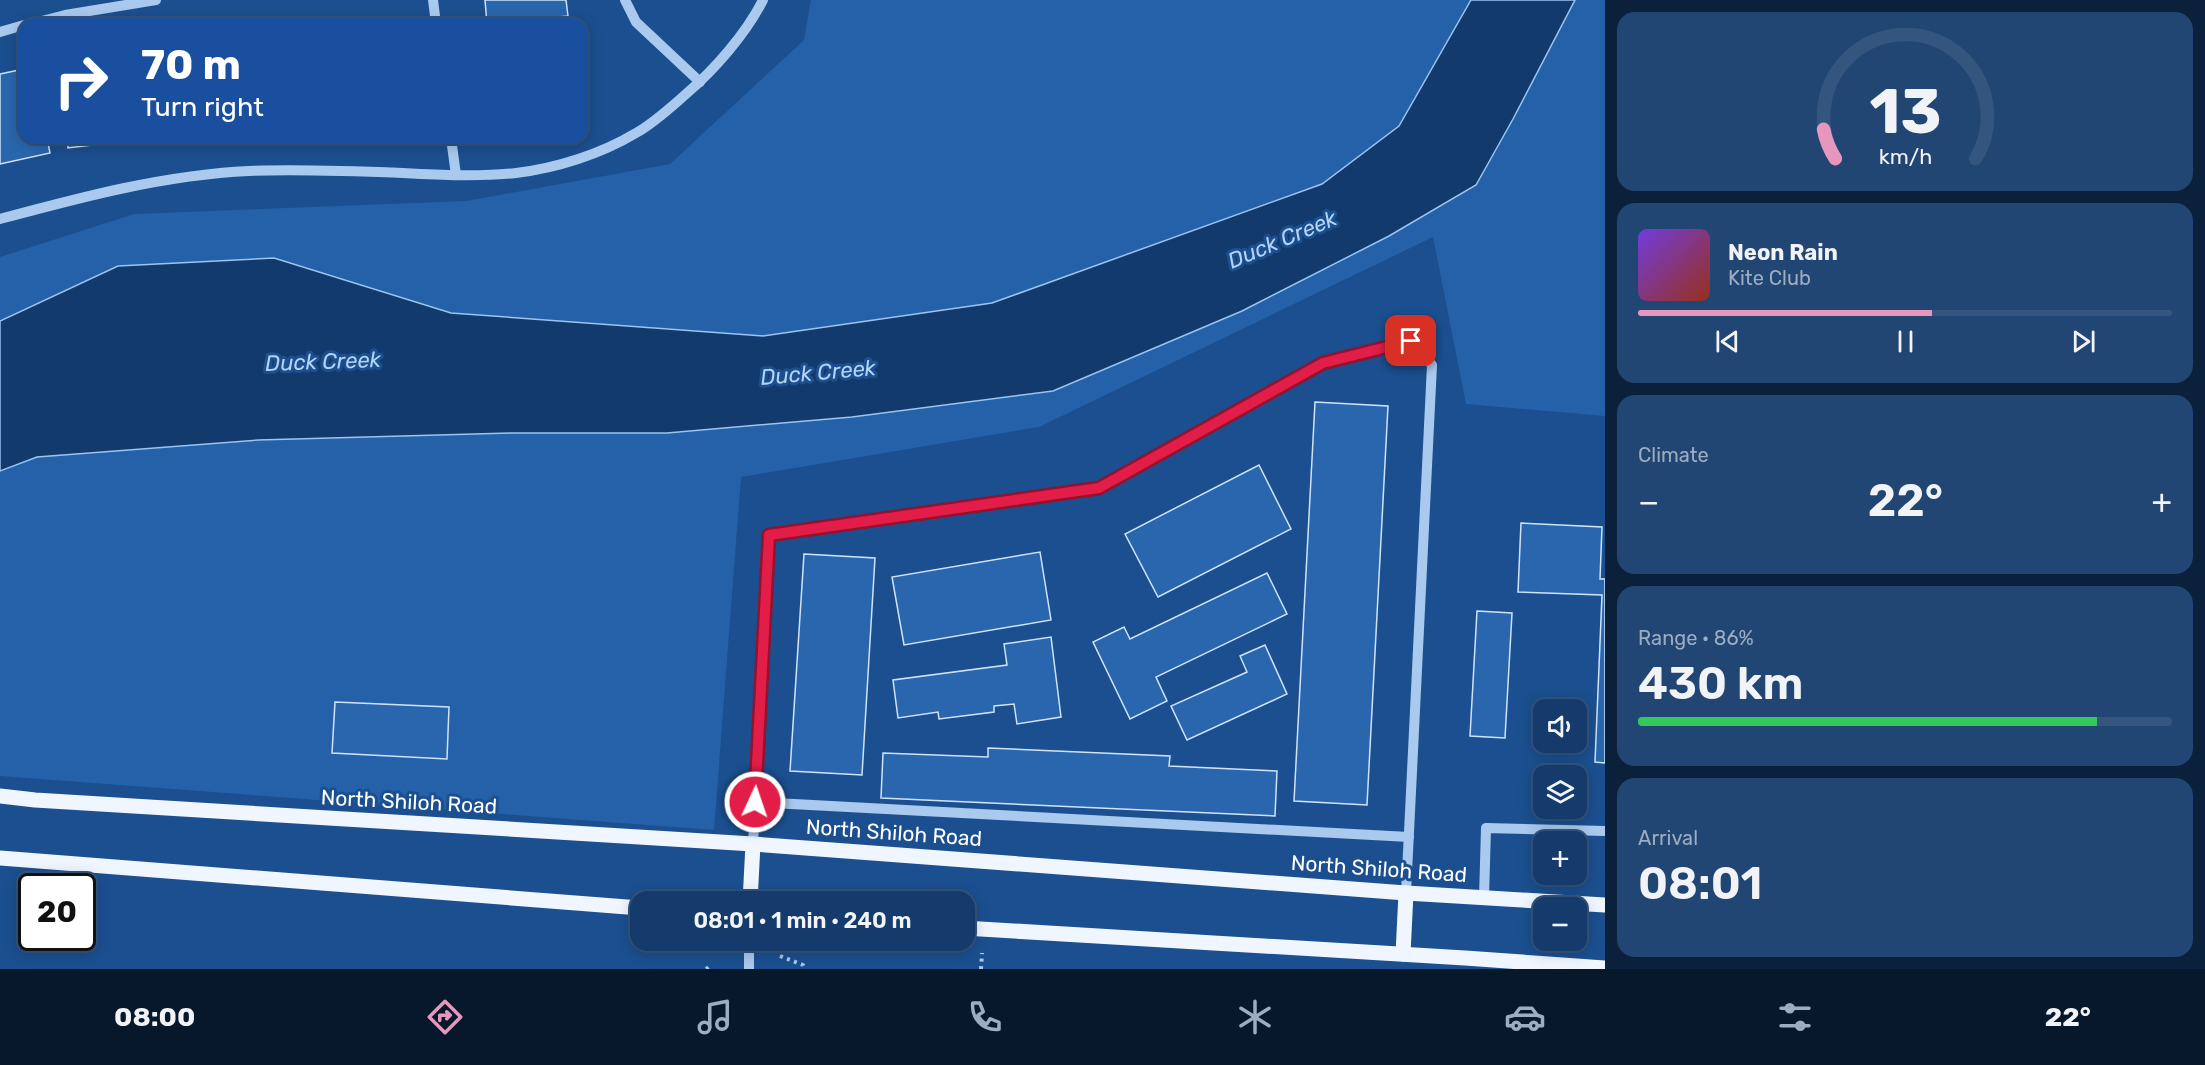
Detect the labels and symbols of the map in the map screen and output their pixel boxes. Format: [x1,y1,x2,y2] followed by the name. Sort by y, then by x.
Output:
[1224,204,1341,275] water label: Duck Creek
[1385,315,1436,366] pin
[265,346,382,377] water label: Duck Creek
[759,354,878,391] water label: Duck Creek
[723,770,787,834] position arrow
[320,784,498,819] street label: North Shiloh Road
[805,814,983,851] street label: North Shiloh Road
[1290,850,1468,887] street label: North Shiloh Road
[18,873,96,951] speed limit sign: 20

